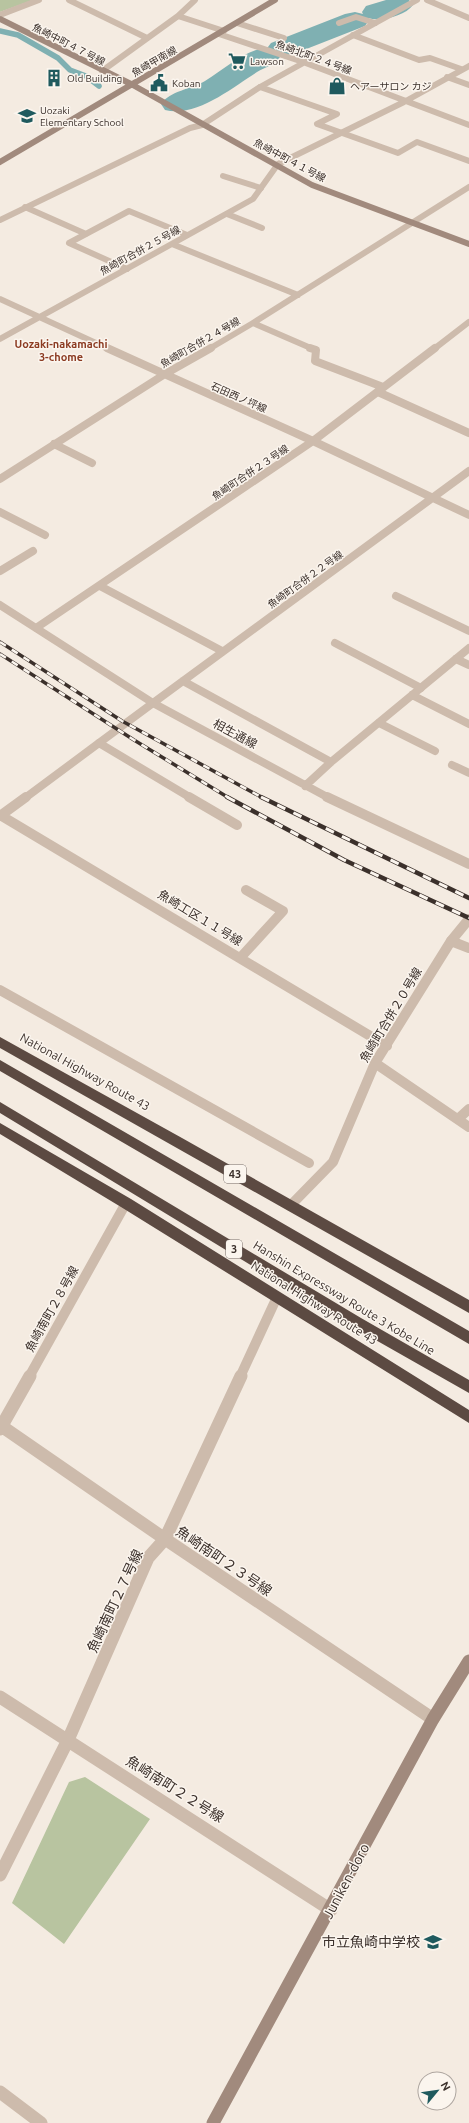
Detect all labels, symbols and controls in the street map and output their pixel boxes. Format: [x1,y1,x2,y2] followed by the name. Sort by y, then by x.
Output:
[31,21,107,68] street label: 魚崎中町４７号線
[274,39,353,76] street label: 魚崎北町２４号線
[130,44,179,79] street label: 魚崎甲南線
[227,51,247,71] supermarket icon: Lawson
[250,56,284,67] place label: Lawson
[44,68,64,88] building icon: Old Building
[67,73,122,84] place label: Old Building
[149,73,169,93] public building icon: Koban
[327,76,347,96] shop icon: ヘアーサロン カジ
[172,78,201,89] place label: Koban
[350,81,432,92] place label: ヘアーサロン カジ
[40,105,124,128] place label: Uozaki Elementary School
[17,106,37,126] school or university icon: Uozaki Elementary School
[252,137,328,184] street label: 魚崎中町４１号線
[98,224,182,277] street label: 魚崎町合併２５号線
[159,315,242,370] street label: 魚崎町合併２４号線
[14,338,108,363] district label: Uozaki-nakamachi 3-chome
[209,380,268,415] street label: 石田西ノ坪線
[210,443,291,502] street label: 魚崎町合併２３号線
[266,549,345,610] street label: 魚崎町合併２２号線
[211,717,259,751] street label: 相生通線
[156,887,245,948] street label: 魚崎工区１１号線
[357,965,424,1064] street label: 魚崎町合併２０号線
[18,1030,152,1113] street label: National Highway Route 43
[224,1165,246,1183] road number: 43
[251,1238,437,1357] street label: Hanshin Expressway Route 3 Kobe Line
[226,1240,242,1258] road number: 3
[249,1258,380,1347] street label: National Highway Route 43
[23,1264,81,1354] street label: 魚崎南町２８号線
[173,1523,275,1599] street label: 魚崎南町２３号線
[84,1547,146,1655] street label: 魚崎南町２７号線
[123,1753,227,1825] street label: 魚崎南町２２号線
[320,1841,372,1921] street label: Juniken-doro
[423,1932,443,1952] school or university icon: 市立魚崎中学校
[322,1934,420,1950] place label: 市立魚崎中学校
[417,2071,457,2111] north arrow
[439,2080,453,2093] text: N

